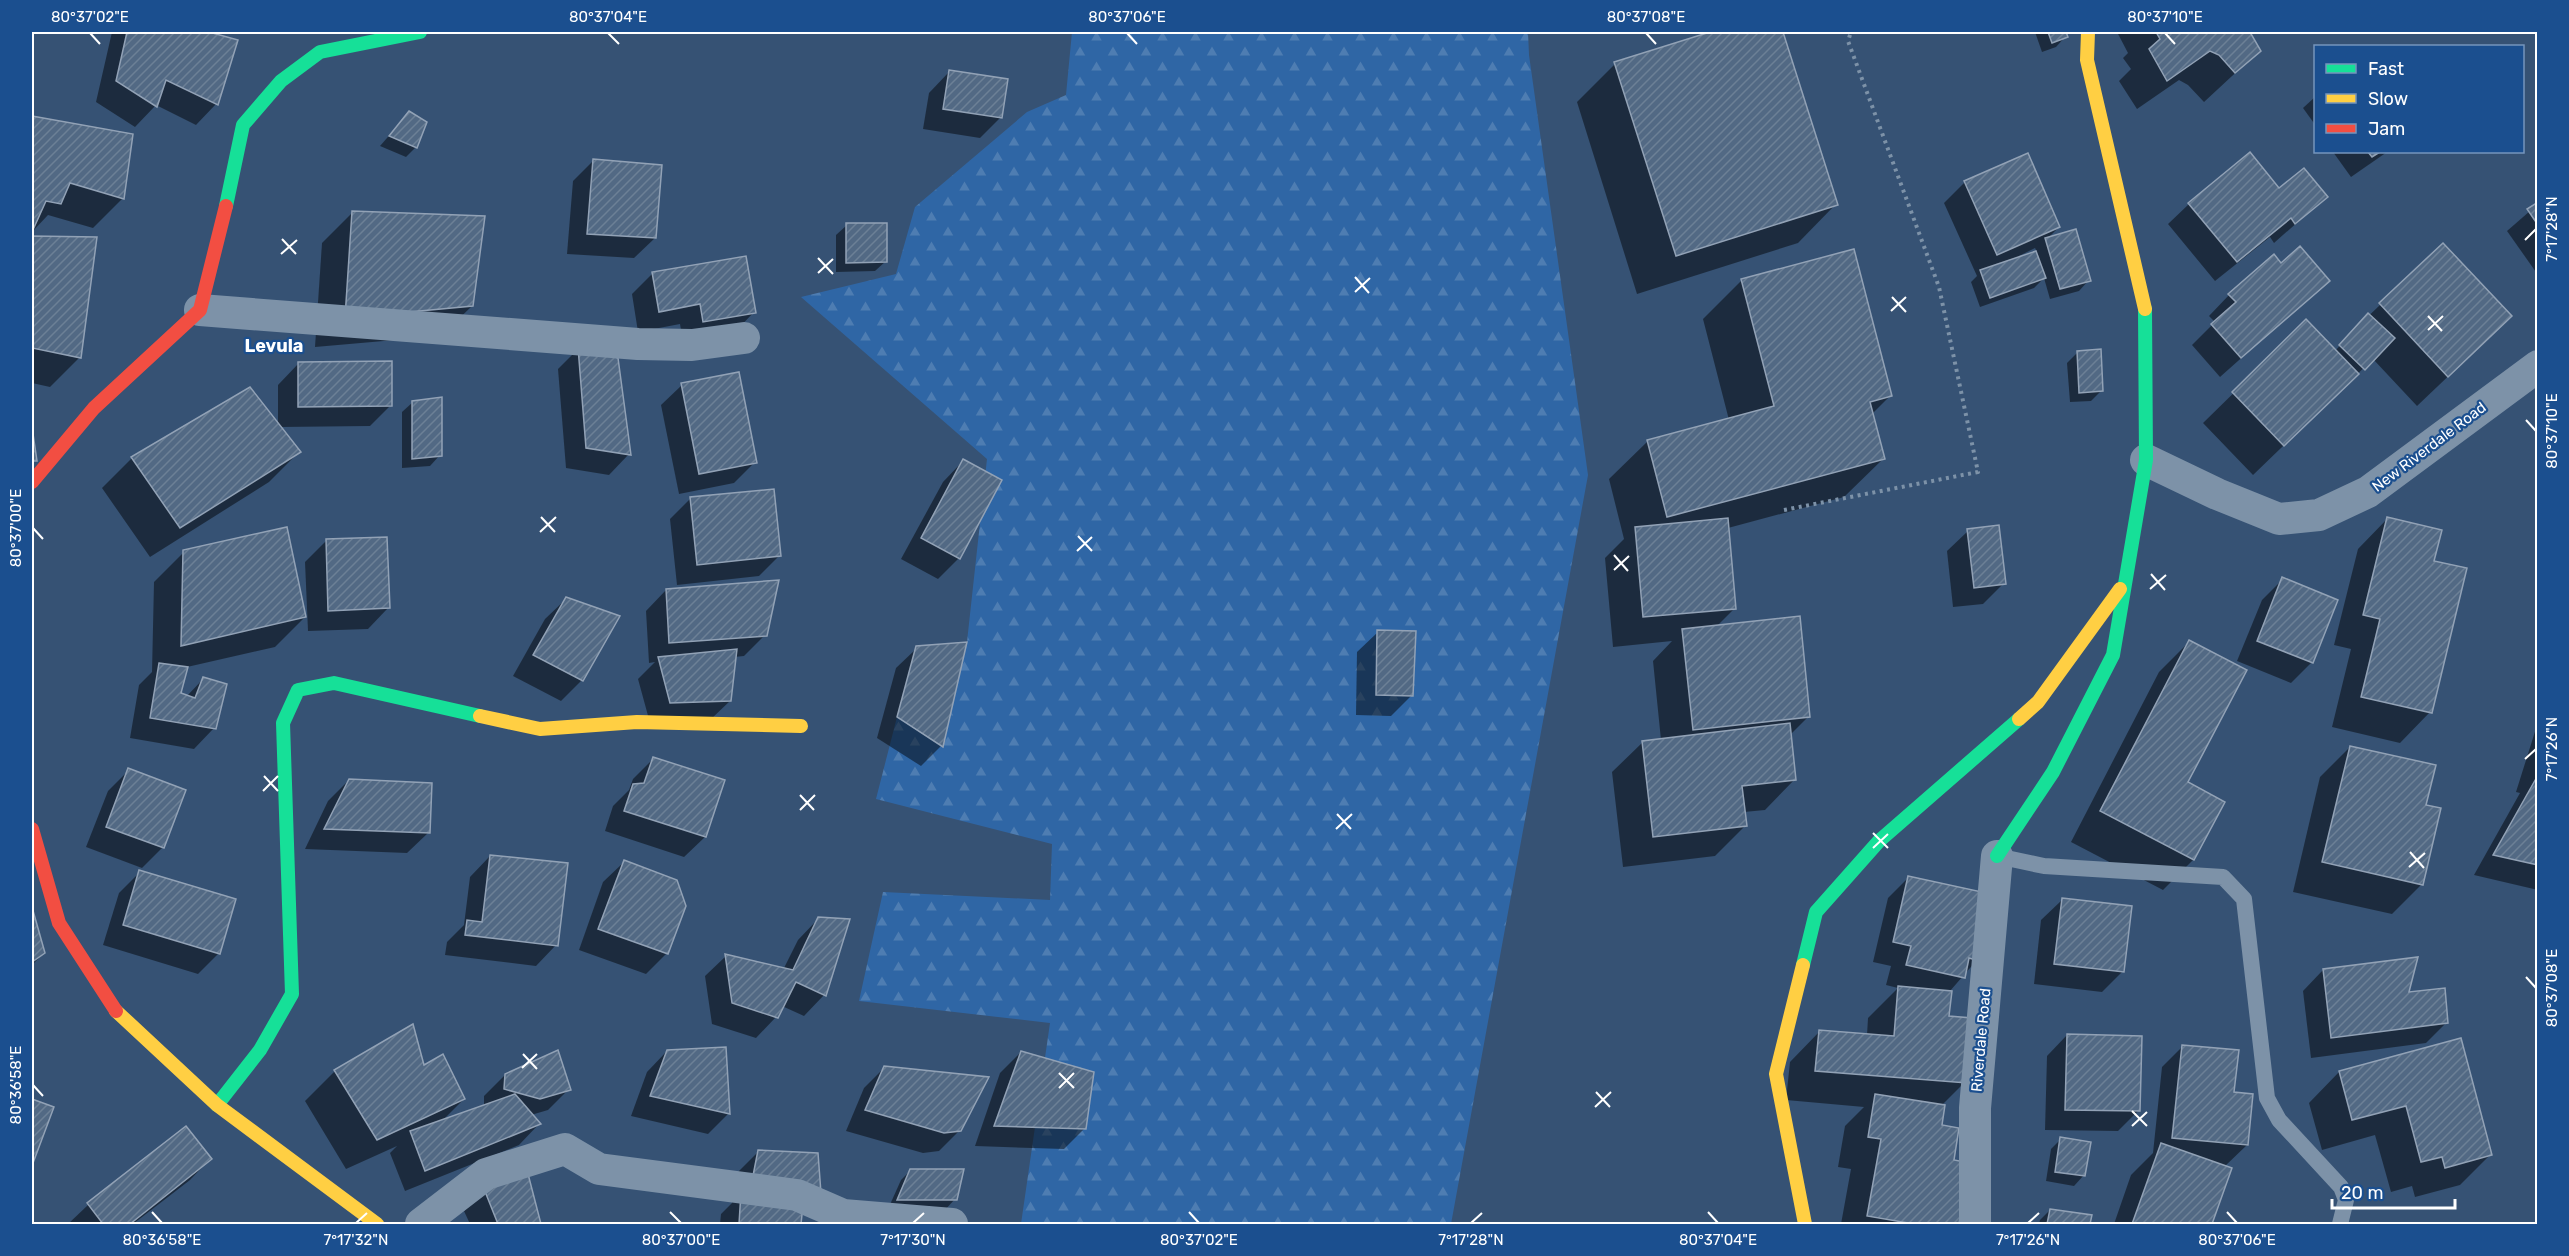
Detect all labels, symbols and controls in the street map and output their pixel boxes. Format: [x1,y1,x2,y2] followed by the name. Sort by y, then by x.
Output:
[51,8,129,26] text: 80°37'02"E
[569,8,647,26] text: 80°37'04"E
[1088,8,1166,26] text: 80°37'06"E
[1607,8,1685,26] text: 80°37'08"E
[2127,8,2203,26] text: 80°37'10"E
[2314,45,2524,153] legend
[2368,58,2404,80] text: Fast
[2368,88,2408,110] text: Slow
[2368,118,2405,140] text: Jam
[2543,196,2561,262] text: 7°17'28"N
[244,335,304,357] district label: Levula
[2543,393,2561,469] text: 80°37'10"E
[2369,398,2489,496] street label: New Riverdale Road
[7,489,25,567] text: 80°37'00"E
[2543,717,2561,781] text: 7°17'26"N
[2543,949,2561,1027] text: 80°37'08"E
[1968,987,1994,1093] street label: Riverdale Road
[7,1046,25,1124] text: 80°36'58"E
[2332,1172,2455,1210] scale bar
[2341,1182,2383,1204] text: 20 m
[123,1231,201,1249] text: 80°36'58"E
[324,1231,388,1249] text: 7°17'32"N
[642,1231,720,1249] text: 80°37'00"E
[880,1231,946,1249] text: 7°17'30"N
[1160,1231,1238,1249] text: 80°37'02"E
[1438,1231,1504,1249] text: 7°17'28"N
[1679,1231,1757,1249] text: 80°37'04"E
[1996,1231,2060,1249] text: 7°17'26"N
[2198,1231,2276,1249] text: 80°37'06"E

